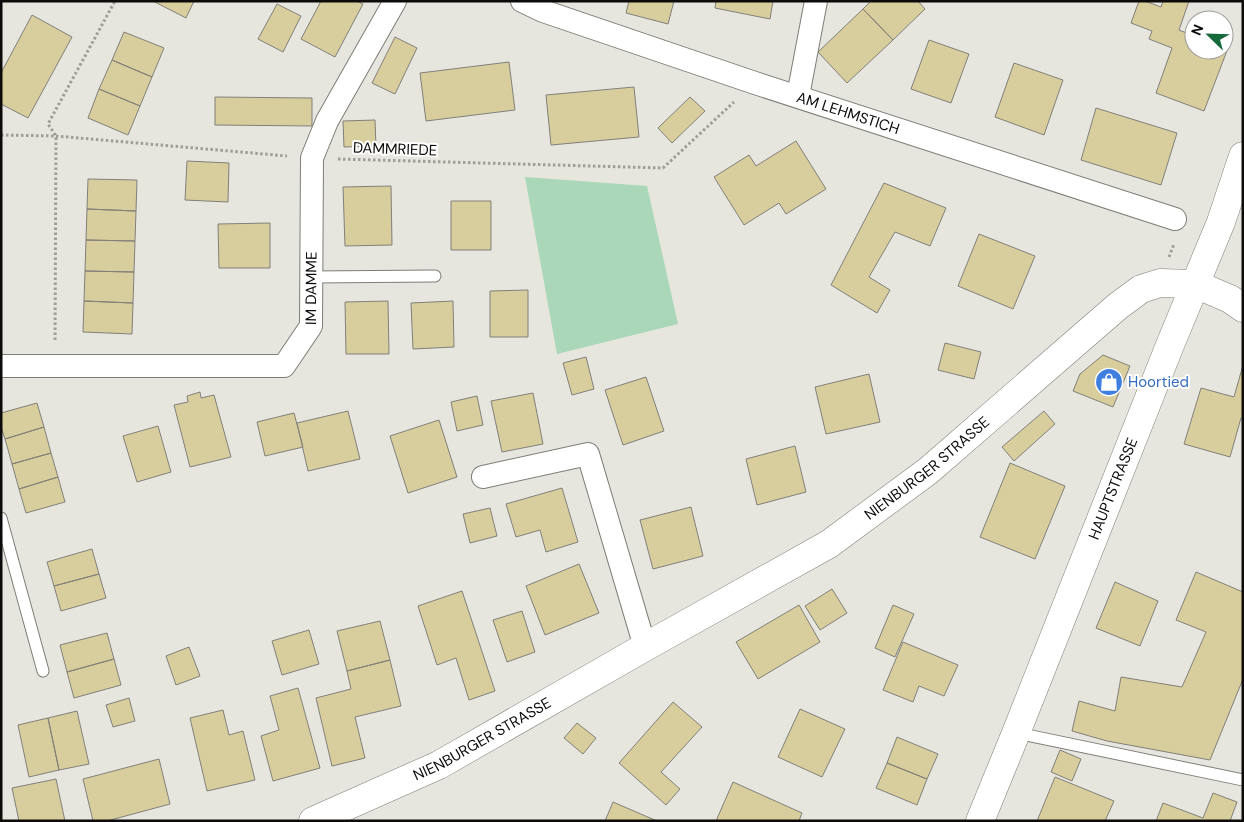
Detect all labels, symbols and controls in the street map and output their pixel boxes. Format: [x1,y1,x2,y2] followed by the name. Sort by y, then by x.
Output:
[1184,10,1234,60] north arrow
[1187,22,1207,38] text: N
[794,87,902,139] street label: AM LEHMSTICH
[352,138,438,160] street label: DAMMRIEDE
[301,251,321,325] street label: IM DAMME
[1094,367,1124,397] shop icon: Hoortied
[1128,372,1189,392] place label: Hoortied
[860,412,994,525] street label: NIENBURGER STRASSE
[1084,435,1142,543] street label: HAUPTSTRASSE
[410,693,555,785] street label: NIENBURGER STRASSE

